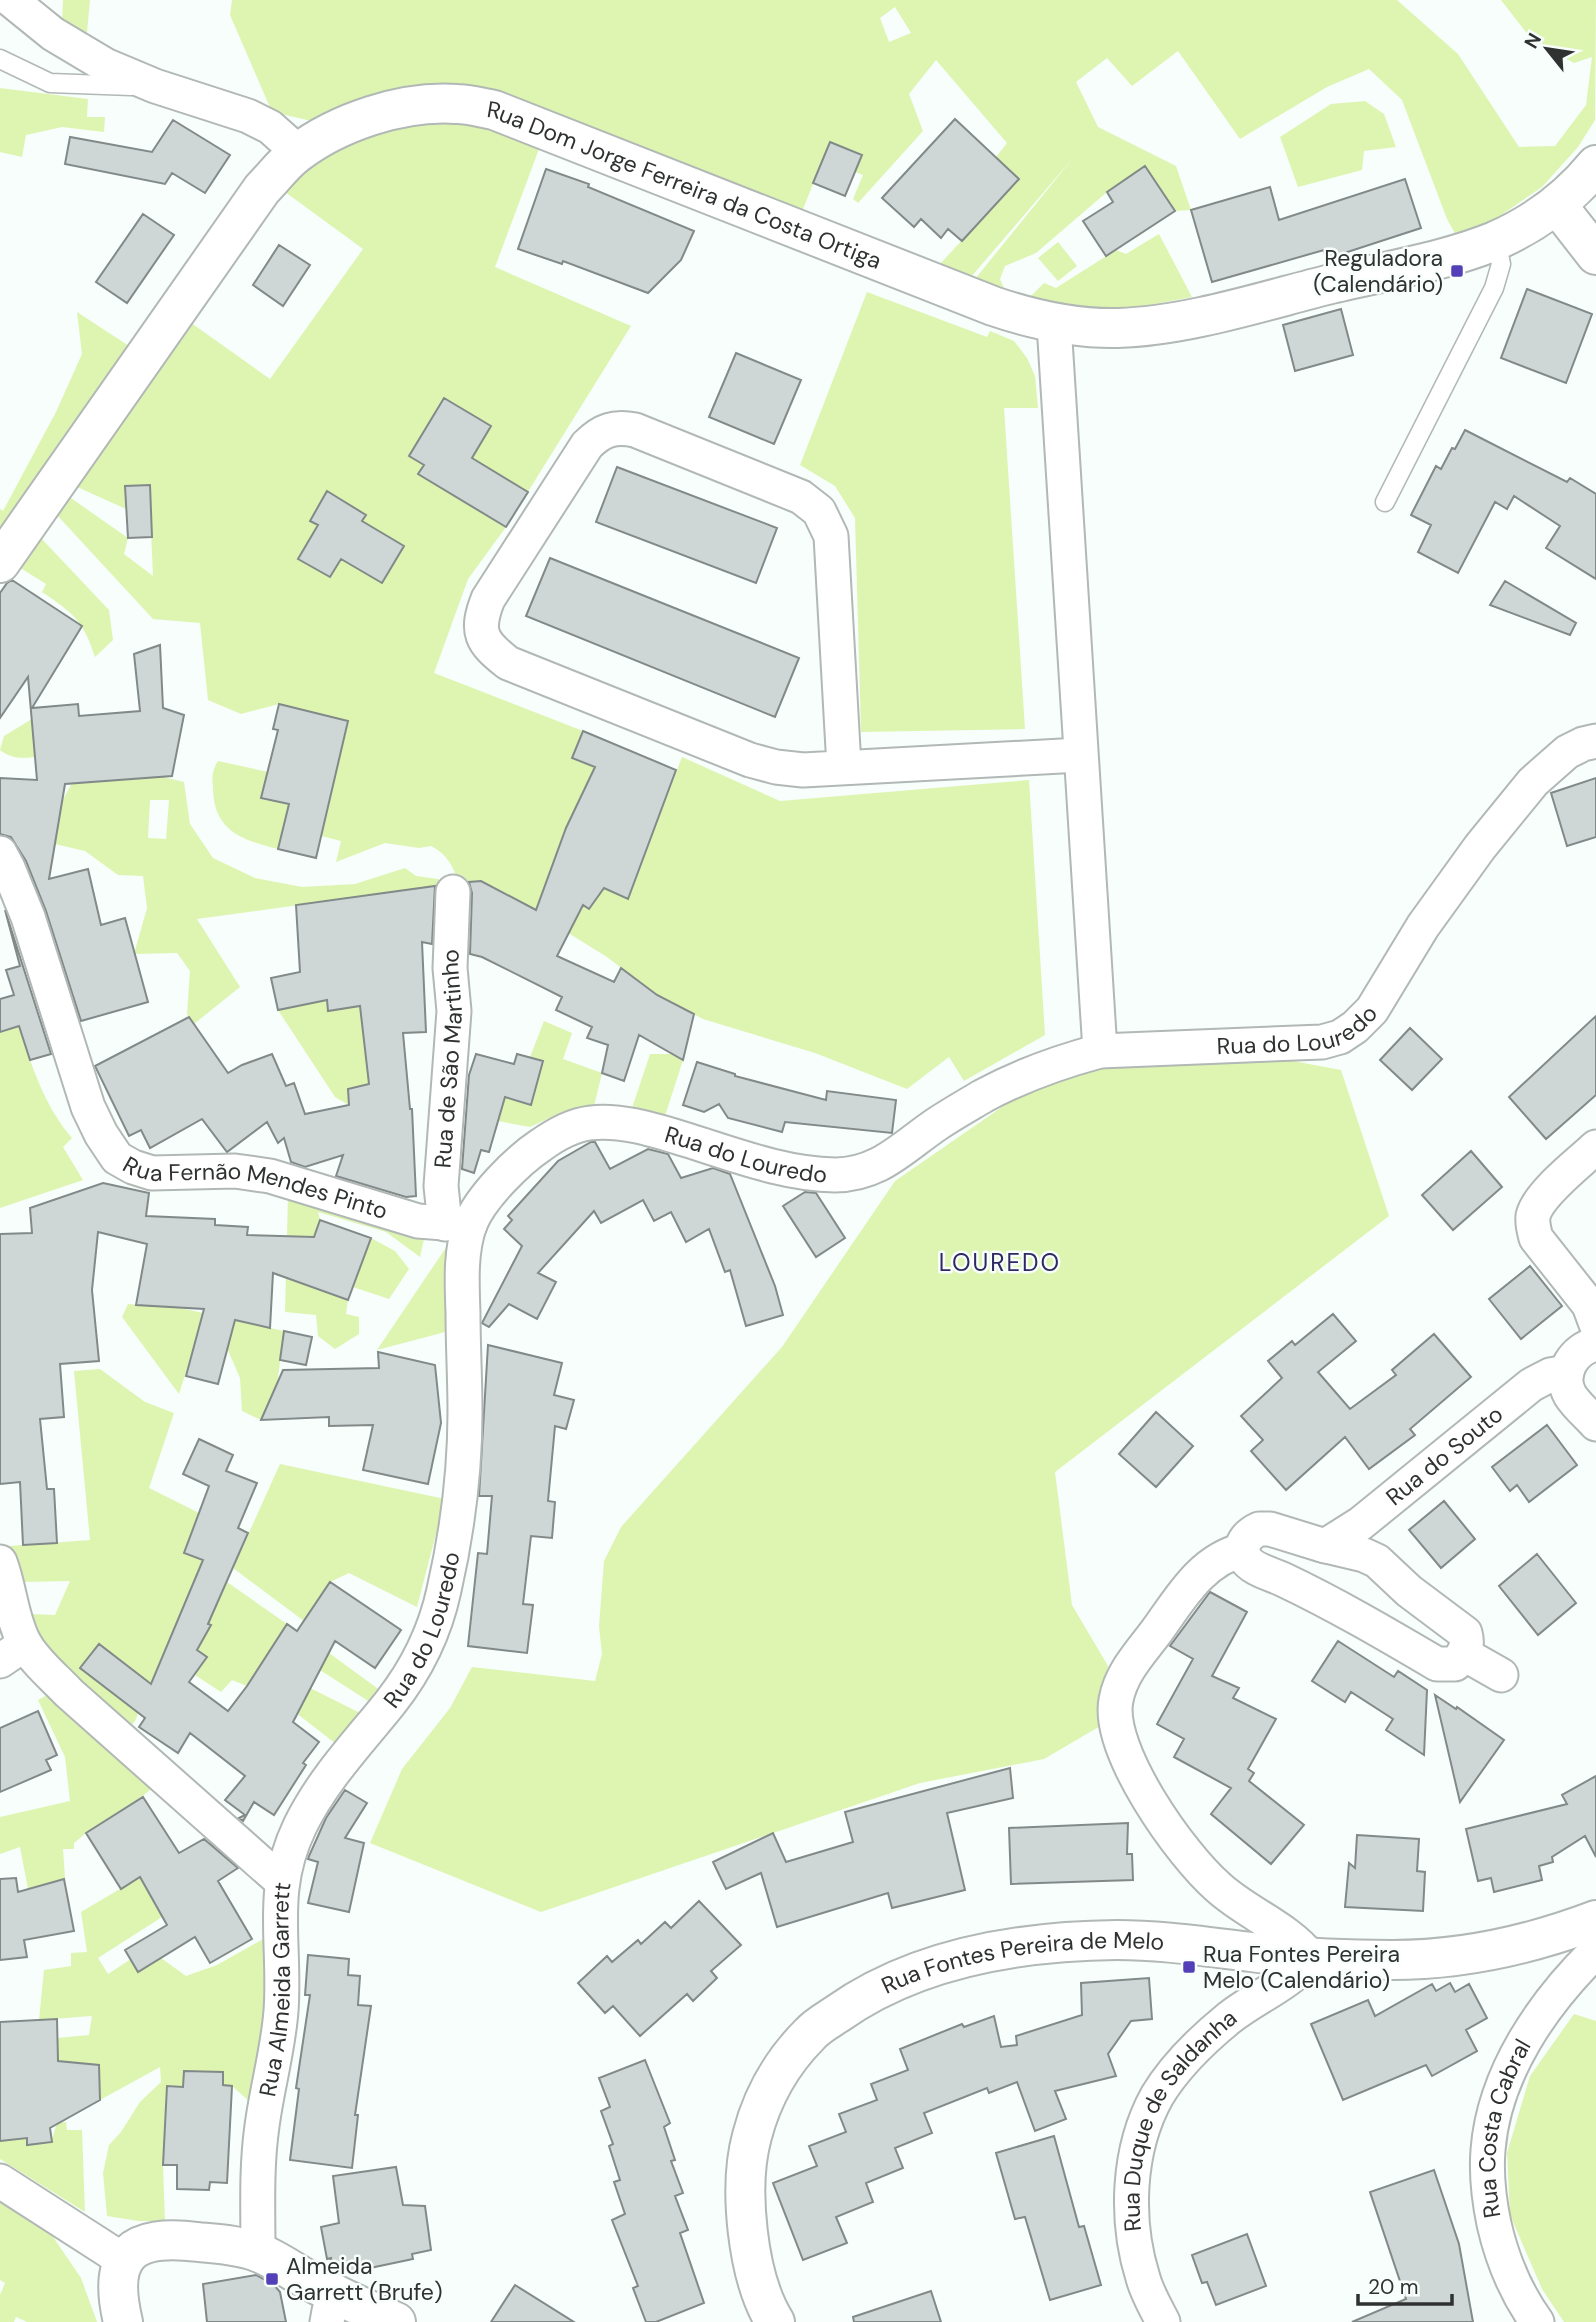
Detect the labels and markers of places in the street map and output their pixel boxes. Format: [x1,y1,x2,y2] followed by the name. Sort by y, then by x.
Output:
[1313,243,1443,299] place label: Reguladora (Calendário)
[1449,263,1465,279] marker: Reguladora (Calendário)
[1203,1939,1400,1995] place label: Rua Fontes Pereira Melo (Calendário)
[1181,1959,1197,1975] marker: Rua Fontes Pereira Melo (Calendário)
[286,2251,443,2307] place label: Almeida Garrett (Brufe)
[264,2271,280,2287] marker: Almeida Garrett (Brufe)

